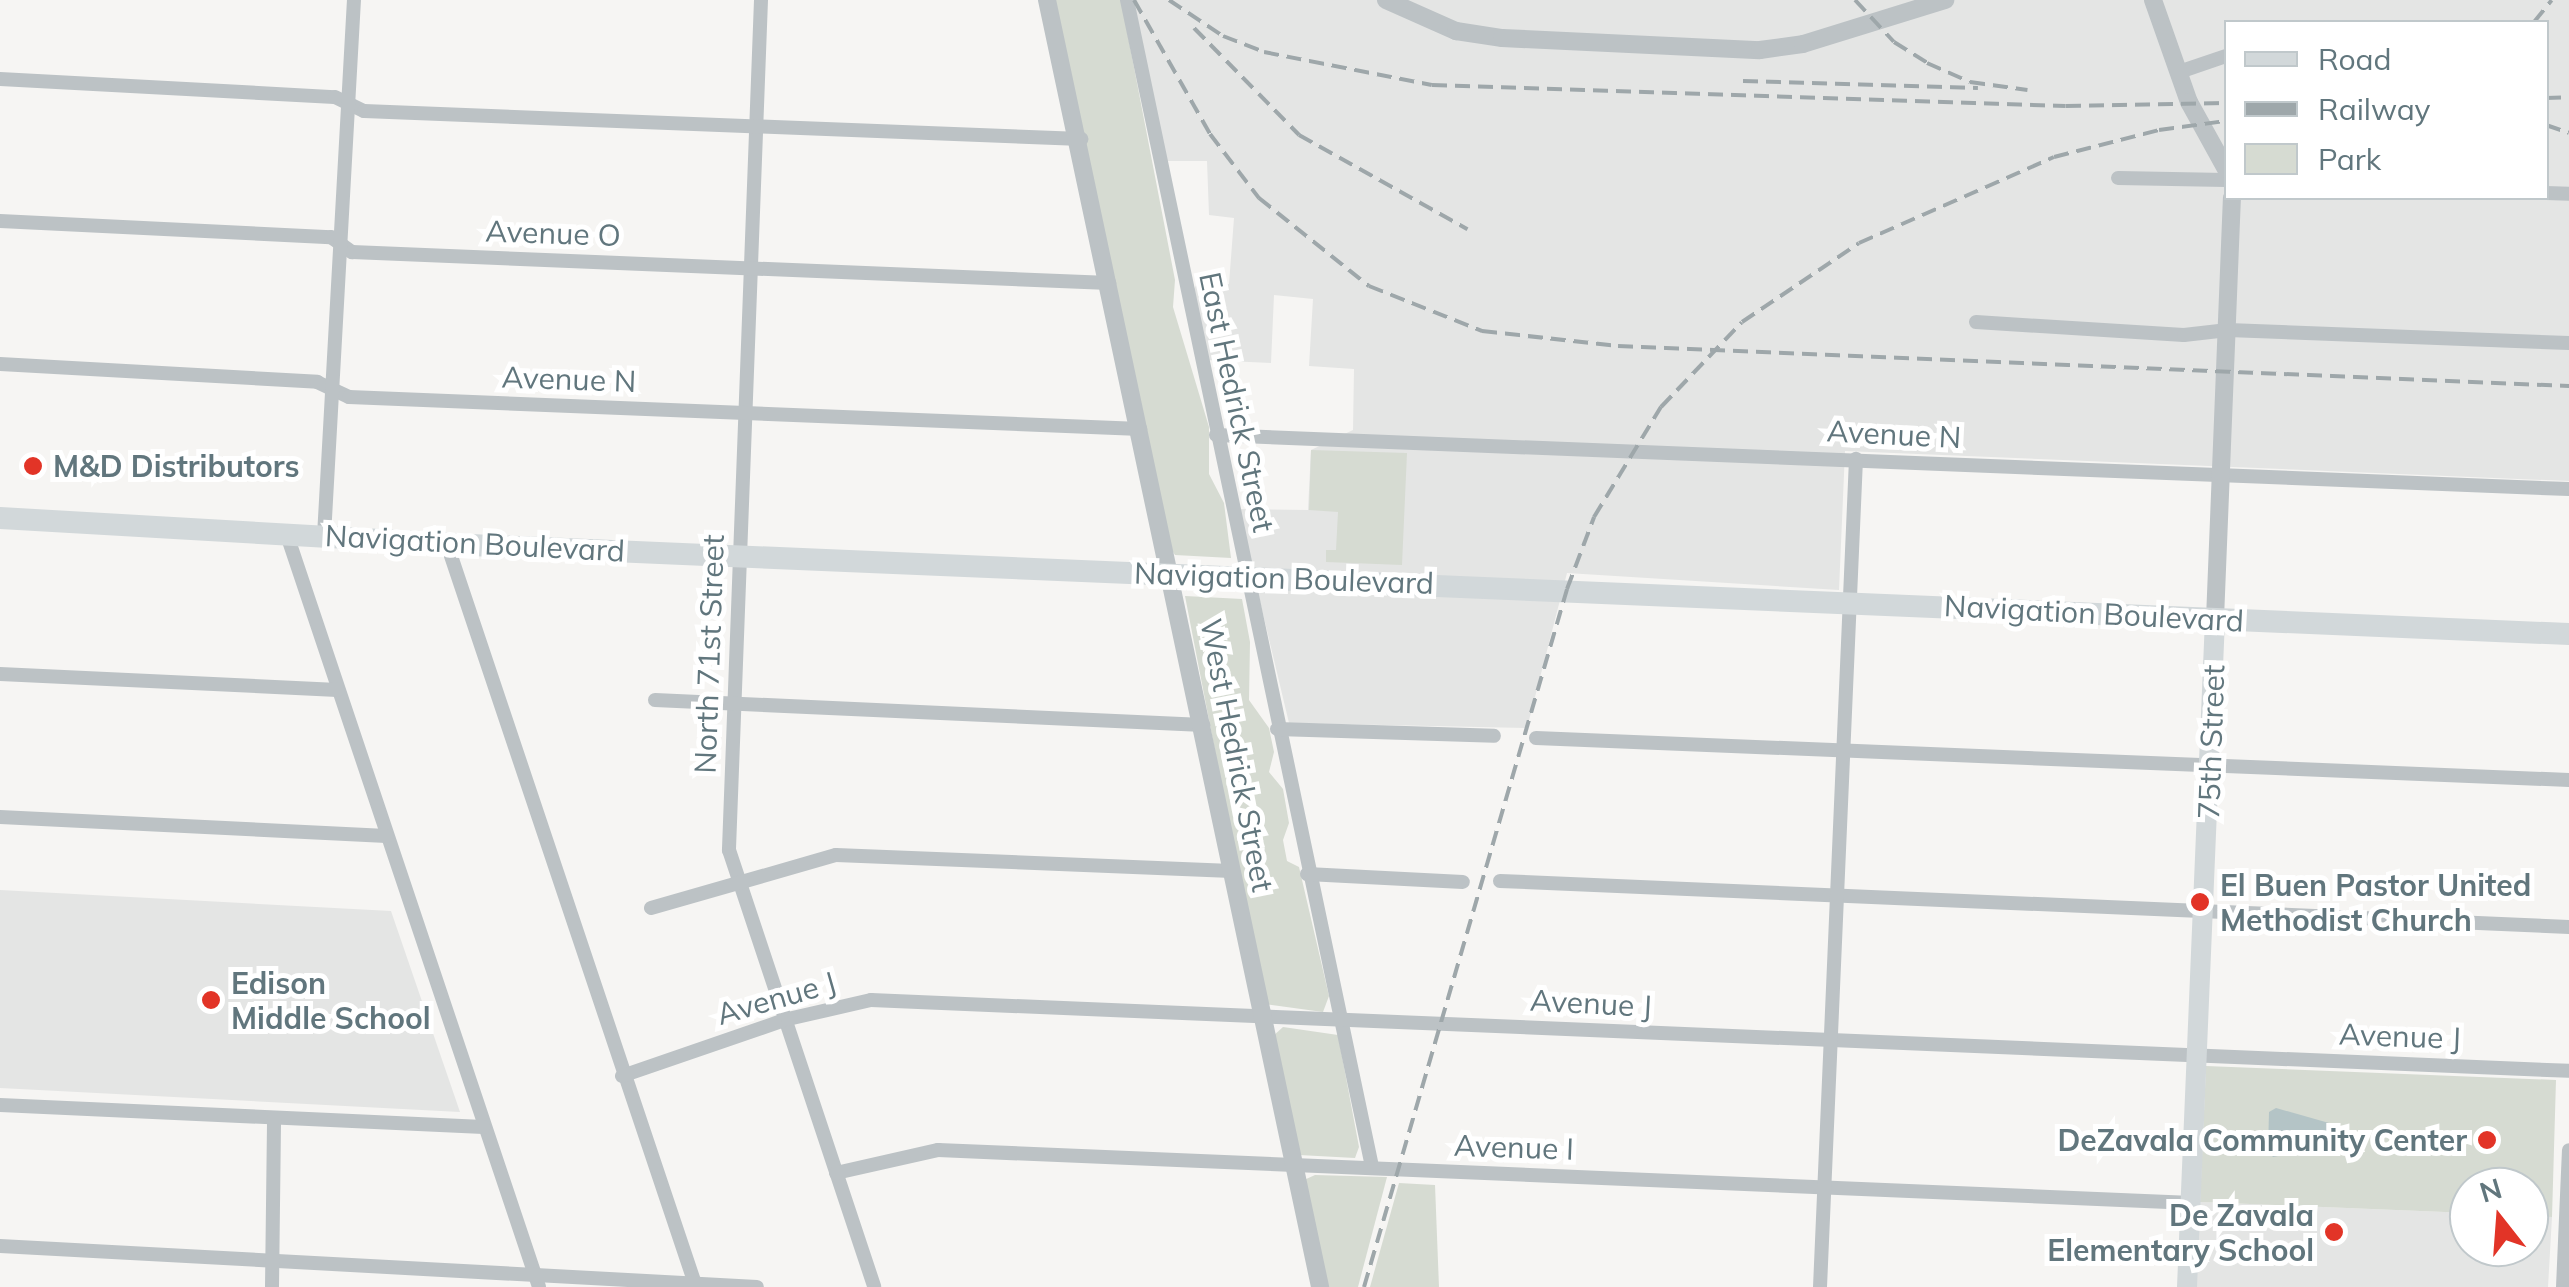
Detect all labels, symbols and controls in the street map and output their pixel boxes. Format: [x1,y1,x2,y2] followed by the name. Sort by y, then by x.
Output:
[2224,20,2549,200] legend
[2318,40,2392,78] text: Road
[2318,90,2431,128] text: Railway
[2318,140,2381,178] text: Park
[485,213,621,253] street label: Avenue O
[1192,269,1282,535] street label: East Hedrick Street
[501,359,637,399] street label: Avenue N
[1826,412,1962,456] street label: Avenue N
[53,448,300,484] place label: M&D Distributors
[22,455,44,477] marker: M&D Distributors
[324,517,626,569] street label: Navigation Boulevard
[687,534,731,774] street label: North 71st Street
[1133,555,1435,601] street label: Navigation Boulevard
[1943,587,2245,639] street label: Navigation Boulevard
[1193,615,1281,895] street label: West Hedrick Street
[2190,664,2232,820] street label: 75th Street
[2220,867,2531,938] place label: El Buen Pastor United Methodist Church
[2189,891,2211,913] marker: El Buen Pastor United Methodist Church
[712,964,840,1032] street label: Avenue J
[231,965,431,1036] place label: Edison Middle School
[1529,982,1653,1024] street label: Avenue J
[200,989,222,1011] marker: Edison Middle School
[2338,1016,2462,1056] street label: Avenue J
[2057,1122,2467,1158] place label: DeZavala Community Center
[1453,1127,1575,1167] street label: Avenue I
[2476,1129,2498,1151] marker: DeZavala Community Center
[2449,1167,2549,1267] north arrow
[2475,1170,2506,1210] text: N
[2047,1197,2314,1268] place label: De Zavala Elementary School
[2323,1221,2345,1243] marker: De Zavala Elementary School

